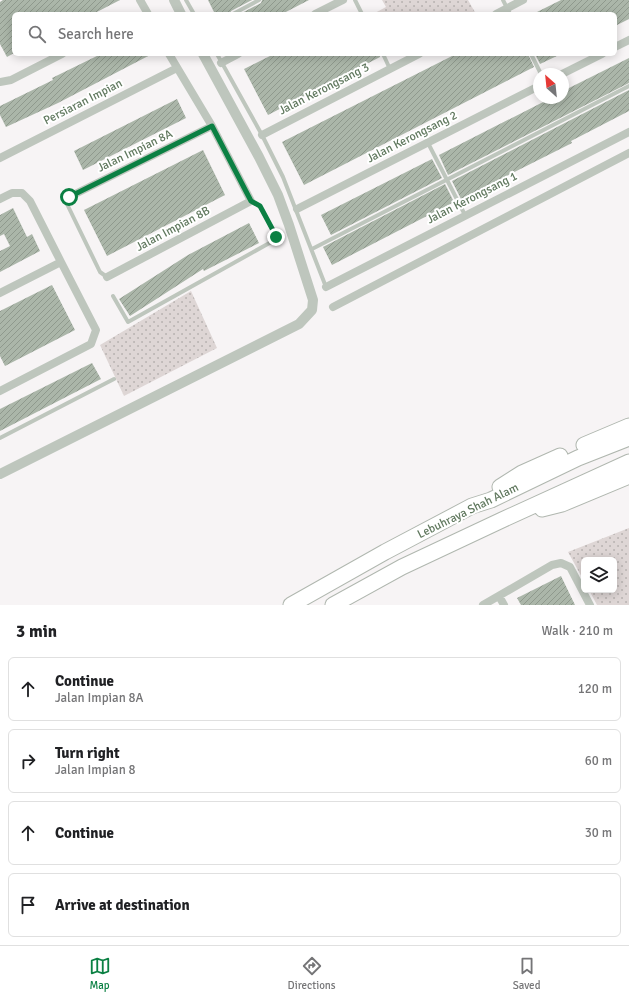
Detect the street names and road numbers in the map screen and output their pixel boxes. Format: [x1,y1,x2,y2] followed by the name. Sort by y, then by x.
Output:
[276,60,372,118] street label: Jalan Kerongsang 3
[41,76,125,128] street label: Persiaran Impian
[364,108,460,166] street label: Jalan Kerongsang 2
[95,126,176,176] street label: Jalan Impian 8A
[424,169,520,227] street label: Jalan Kerongsang 1
[133,203,213,255] street label: Jalan Impian 8B
[415,480,521,542] street label: Lebuhraya Shah Alam

